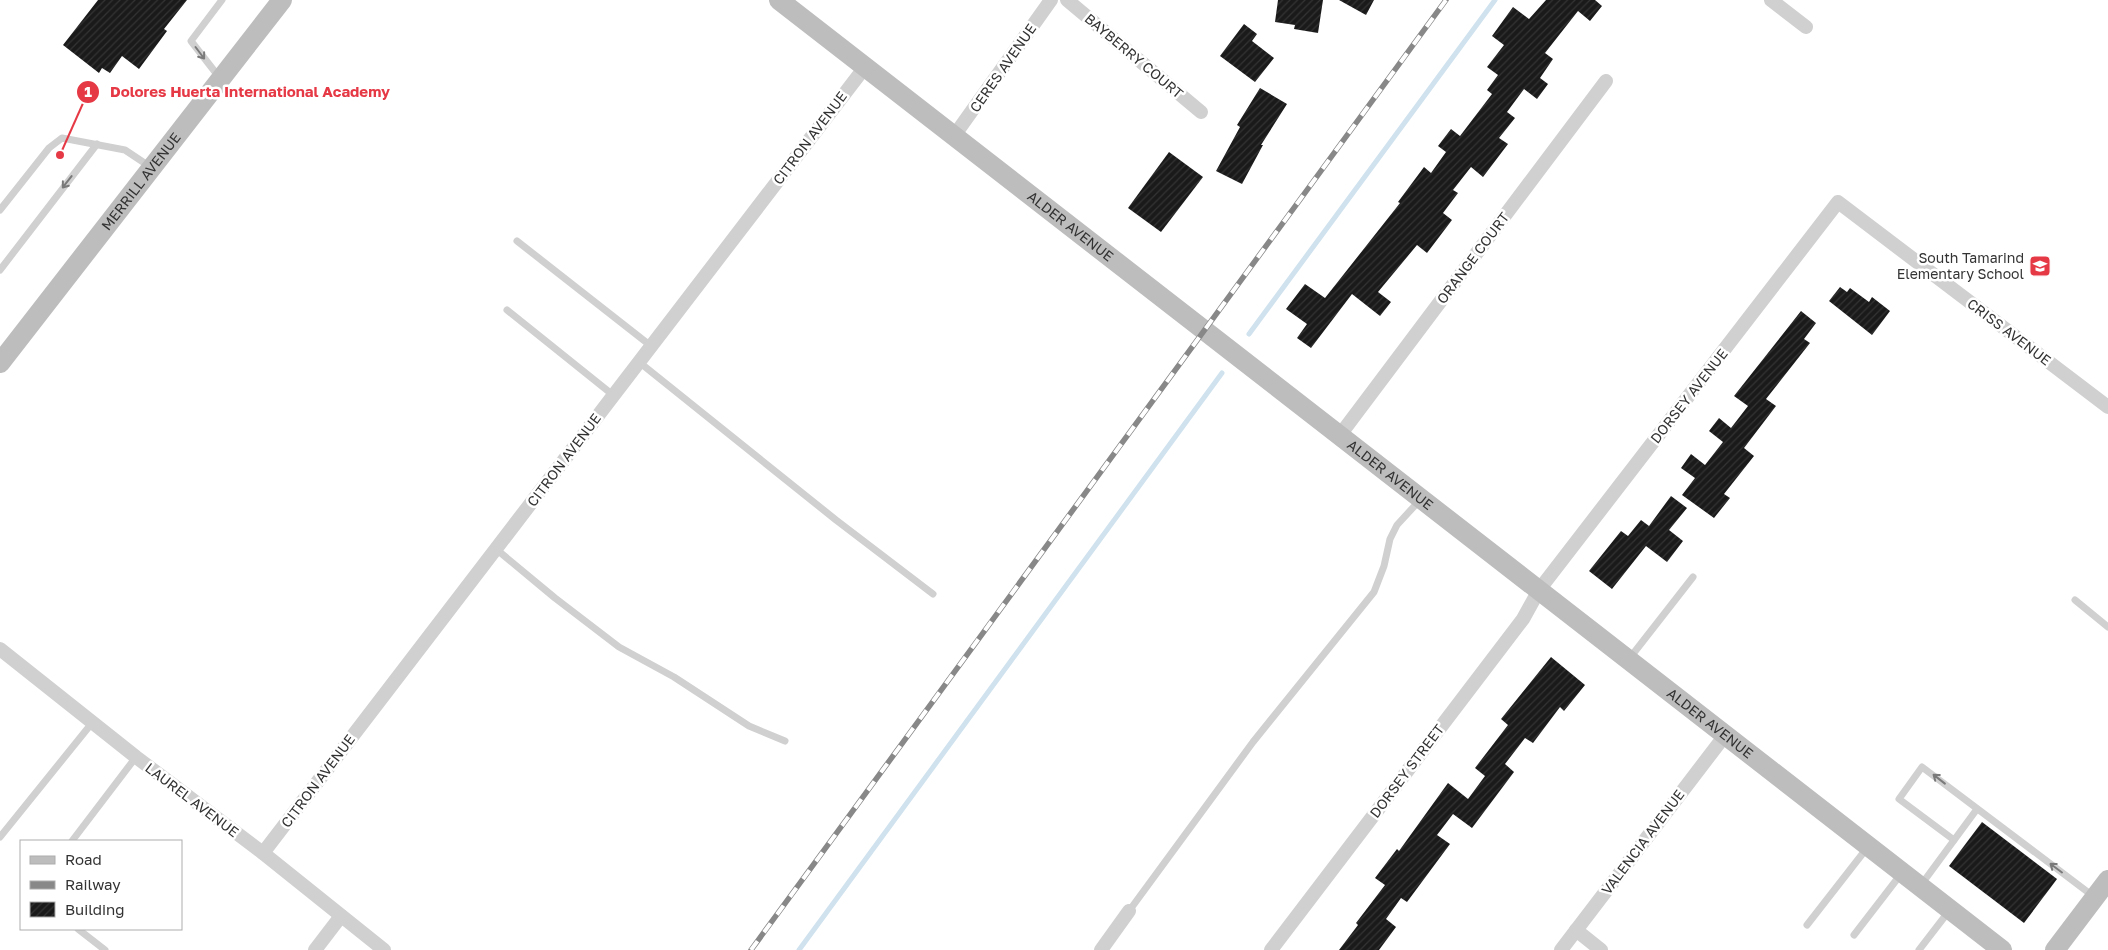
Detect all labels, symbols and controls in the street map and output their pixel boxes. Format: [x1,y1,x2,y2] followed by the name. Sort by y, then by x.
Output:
[1082,10,1187,102] street label: BAYBERRY COURT
[966,20,1039,115] street label: CERES AVENUE
[195,46,205,60] one-way arrow
[75,77,400,107] callout: Dolores Huerta International Academy
[84,82,92,100] text: 1
[110,82,390,100] text: Dolores Huerta International Academy
[769,88,850,188] street label: CITRON AVENUE
[97,129,184,233] street label: MERRILL AVENUE
[62,175,73,188] one-way arrow
[1024,187,1117,265] street label: ALDER AVENUE
[1433,208,1513,307] street label: ORANGE COURT
[1897,249,2024,282] place label: South Tamarind Elementary School
[2028,254,2052,278] school or university icon: South Tamarind Elementary School
[1964,295,2054,369] street label: CRISS AVENUE
[1646,345,1731,446] street label: DORSEY AVENUE
[523,410,604,510] street label: CITRON AVENUE
[1344,436,1437,513] street label: ALDER AVENUE
[1664,684,1757,762] street label: ALDER AVENUE
[1366,720,1447,821] street label: DORSEY STREET
[277,731,358,831] street label: CITRON AVENUE
[142,759,242,840] street label: LAUREL AVENUE
[1933,774,1946,785] one-way arrow
[1598,786,1688,897] street label: VALENCIA AVENUE
[20,840,182,930] legend
[65,850,102,868] text: Road
[2049,863,2063,873] one-way arrow
[65,875,121,893] text: Railway
[65,900,125,918] text: Building

